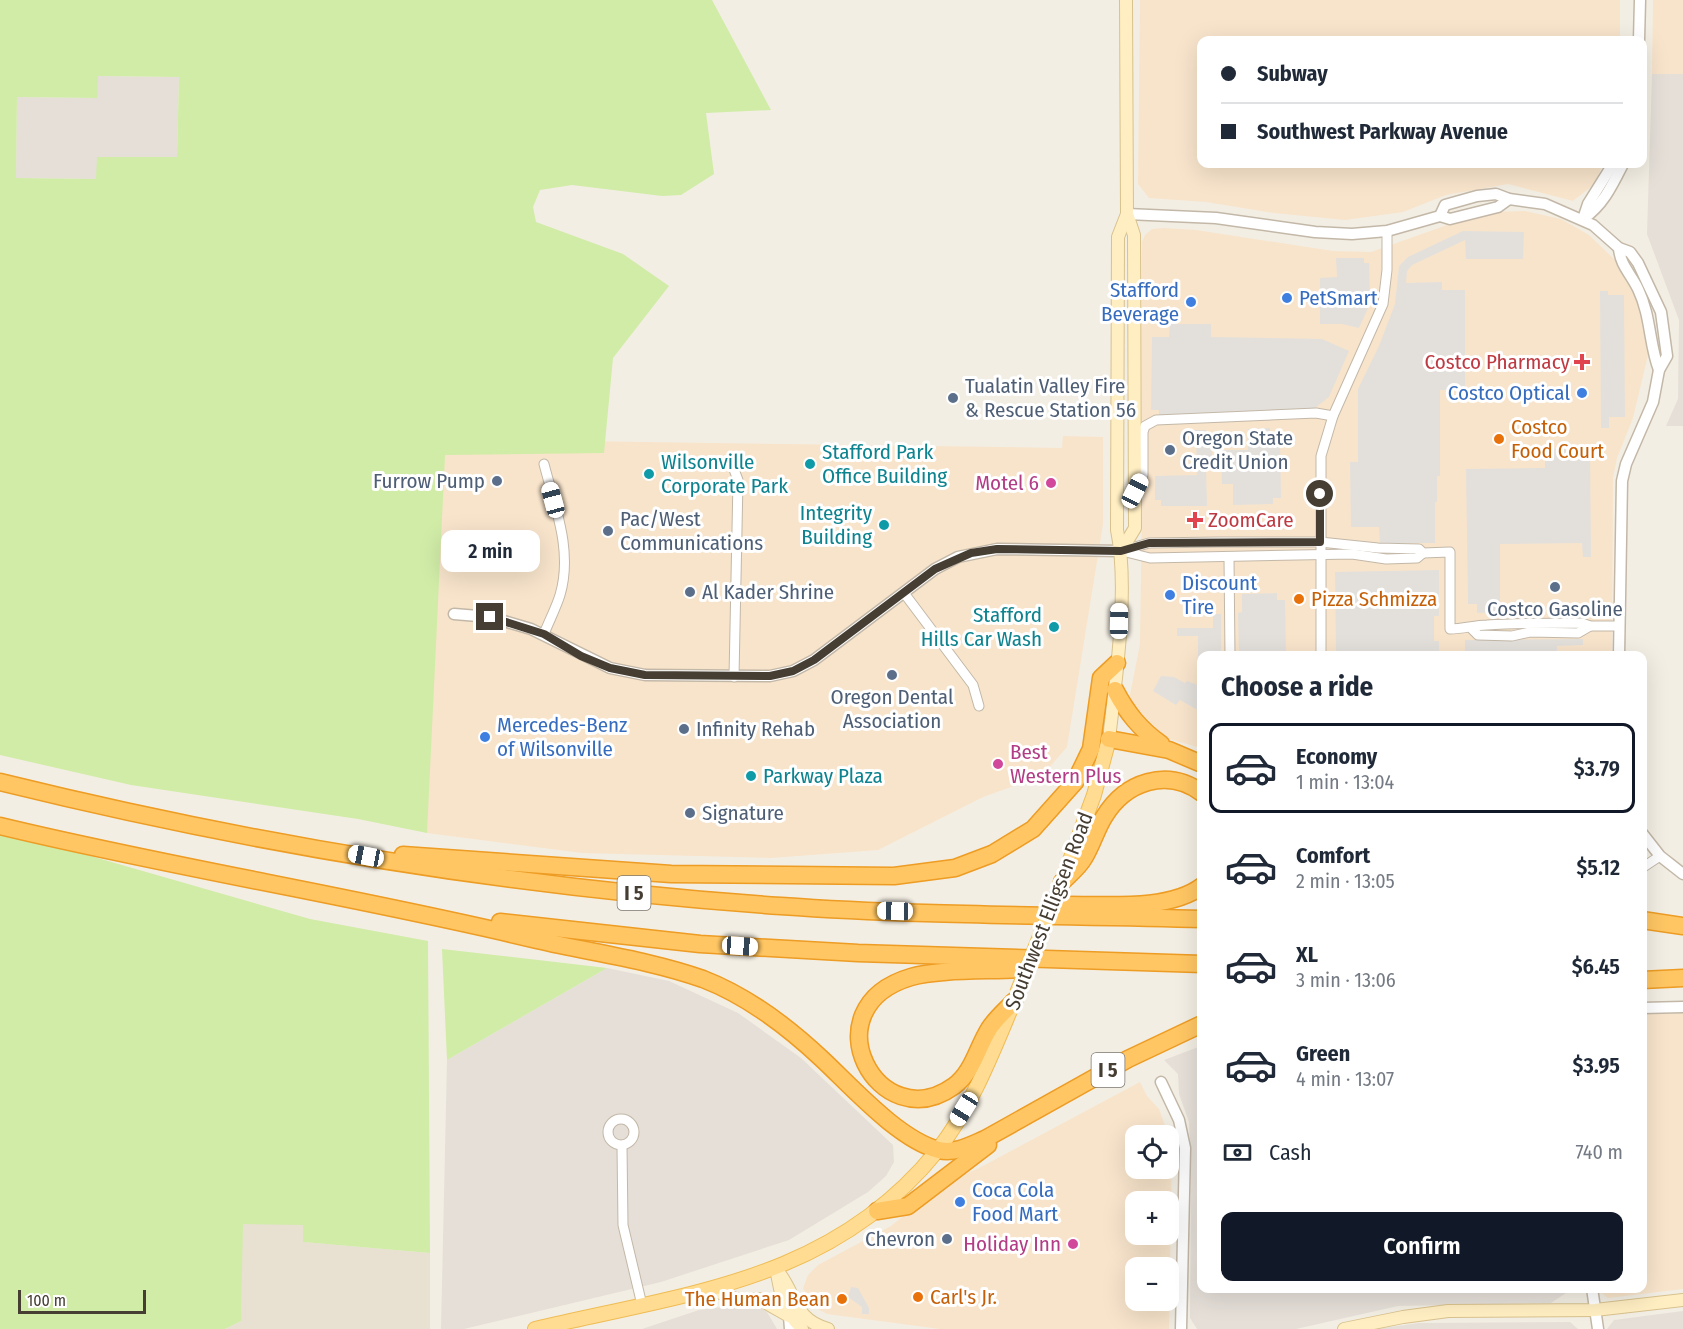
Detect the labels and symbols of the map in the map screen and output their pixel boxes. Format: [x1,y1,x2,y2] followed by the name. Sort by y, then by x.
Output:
[1101,277,1179,327] place label: Stafford Beverage
[1299,285,1378,311] place label: PetSmart
[1280,291,1294,305] marker: PetSmart
[1184,295,1198,309] marker: Stafford Beverage
[1425,349,1571,375] place label: Costco Pharmacy
[1575,355,1589,369] marker: Costco Pharmacy
[965,373,1136,423] place label: Tualatin Valley Fire & Rescue Station 56
[1448,380,1570,406] place label: Costco Optical
[1575,386,1589,400] marker: Costco Optical
[946,391,960,405] marker: Tualatin Valley Fire & Rescue Station 56
[1511,414,1604,464] place label: Costco Food Court
[1182,425,1293,475] place label: Oregon State Credit Union
[1492,432,1506,446] marker: Costco Food Court
[822,439,947,489] place label: Stafford Park Office Building
[1163,443,1177,457] marker: Oregon State Credit Union
[661,449,788,499] place label: Wilsonville Corporate Park
[803,457,817,471] marker: Stafford Park Office Building
[642,467,656,481] marker: Wilsonville Corporate Park
[373,468,485,494] place label: Furrow Pump
[975,470,1039,496] place label: Motel 6
[1119,471,1151,511] car
[490,474,504,488] marker: Furrow Pump
[1044,476,1058,490] marker: Motel 6
[540,480,566,520] car
[1306,480,1333,507] route start
[800,500,873,550] place label: Integrity Building
[620,506,763,556] place label: Pac/West Communications
[1208,507,1294,533] place label: ZoomCare
[1186,511,1204,529] marker: ZoomCare
[877,518,891,532] marker: Integrity Building
[601,524,615,538] marker: Pac/West Communications
[440,530,540,572] callout: 2 min
[1182,570,1257,620] place label: Discount Tire
[702,579,834,605] place label: Al Kader Shrine
[1548,580,1562,594] marker: Costco Gasoline
[683,585,697,599] marker: Al Kader Shrine
[1311,586,1437,612] place label: Pizza Schmizza
[1163,588,1177,602] marker: Discount Tire
[1292,592,1306,606] marker: Pizza Schmizza
[1487,596,1623,622] place label: Costco Gasoline
[921,602,1042,652] place label: Stafford Hills Car Wash
[476,603,503,630] route end
[1110,603,1128,639] car
[1047,620,1061,634] marker: Stafford Hills Car Wash
[885,668,899,682] marker: Oregon Dental Association
[831,684,954,734] place label: Oregon Dental Association
[497,712,627,762] place label: Mercedes-Benz of Wilsonville
[696,716,815,742] place label: Infinity Rehab
[677,722,691,736] marker: Infinity Rehab
[478,730,492,744] marker: Mercedes-Benz of Wilsonville
[1010,739,1121,789] place label: Best Western Plus
[991,757,1005,771] marker: Best Western Plus
[763,763,883,789] place label: Parkway Plaza
[744,769,758,783] marker: Parkway Plaza
[702,800,784,826] place label: Signature
[683,806,697,820] marker: Signature
[999,808,1099,1014] street label: Southwest Elligsen Road
[347,844,385,868] car
[618,876,650,910] road number: I 5
[877,902,913,920] car
[721,936,759,956] car
[1092,1053,1124,1087] road number: I 5
[947,1089,981,1129] car
[972,1177,1058,1227] place label: Coca Cola Food Mart
[953,1195,967,1209] marker: Coca Cola Food Mart
[865,1226,935,1252] place label: Chevron
[963,1231,1061,1257] place label: Holiday Inn
[940,1232,954,1246] marker: Chevron
[1066,1237,1080,1251] marker: Holiday Inn
[930,1284,997,1310] place label: Carl's Jr.
[685,1286,830,1312] place label: The Human Bean
[18,1287,146,1314] scale bar
[911,1290,925,1304] marker: Carl's Jr.
[835,1292,849,1306] marker: The Human Bean

